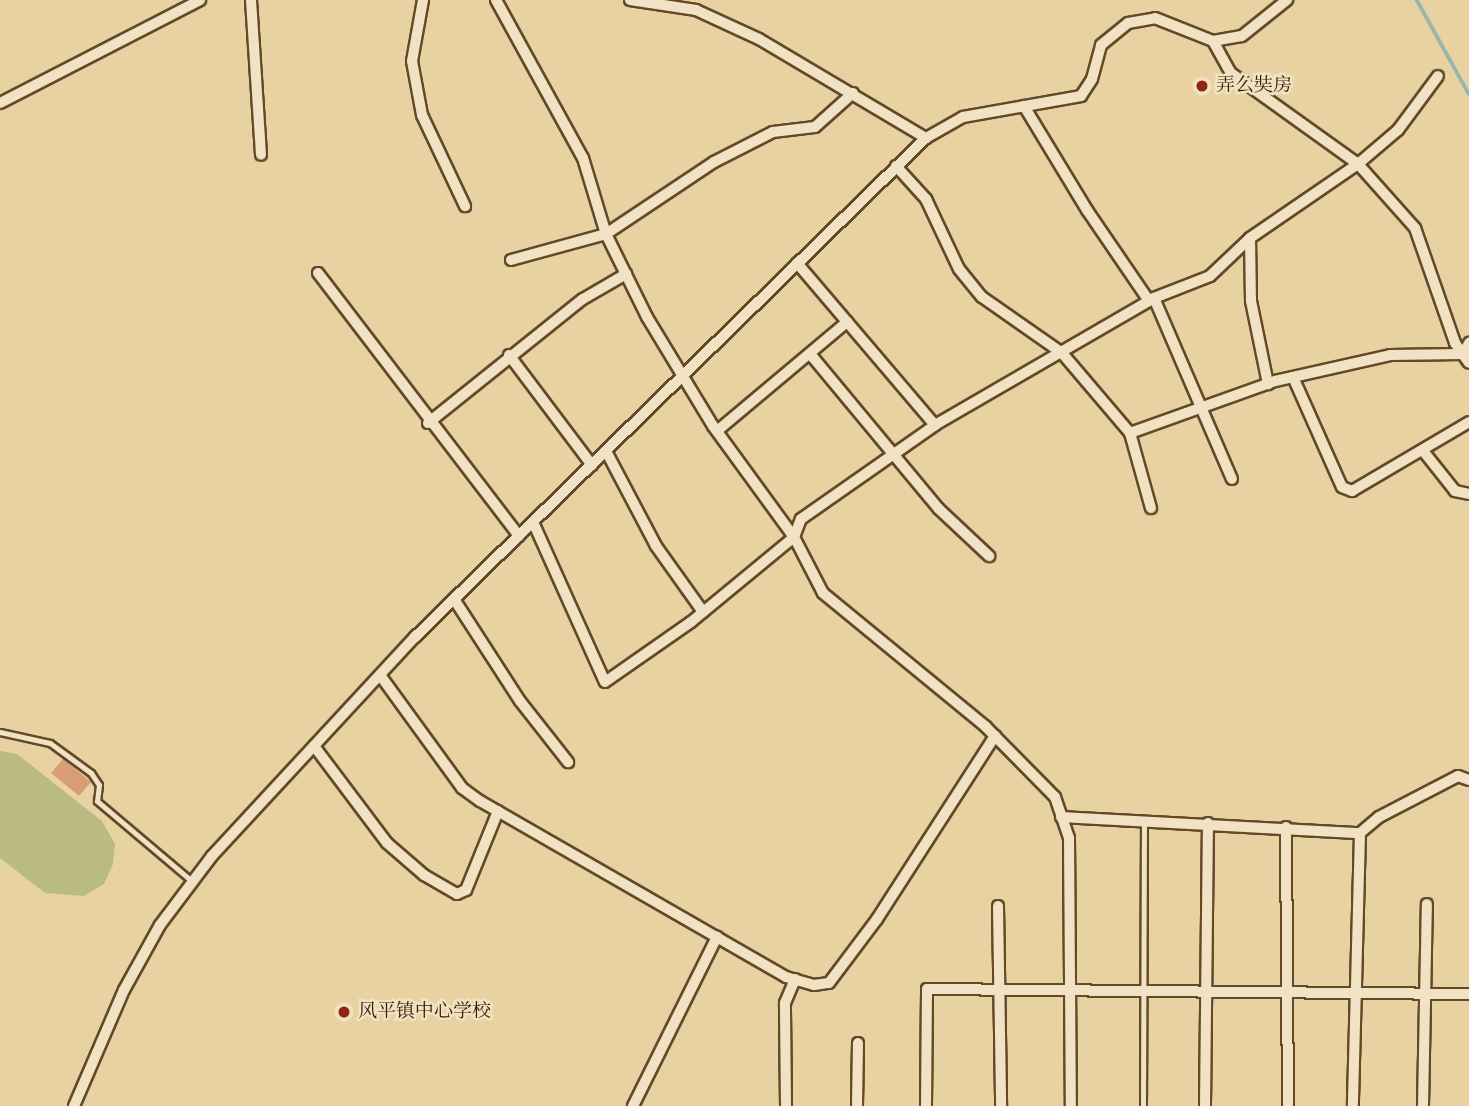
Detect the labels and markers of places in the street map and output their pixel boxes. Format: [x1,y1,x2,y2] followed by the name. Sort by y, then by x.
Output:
[1216,75,1292,97] place label: 弄么奘房
[1194,78,1210,94] marker: 弄么奘房
[358,1001,491,1023] place label: 风平镇中心学校
[336,1004,352,1020] marker: 风平镇中心学校

